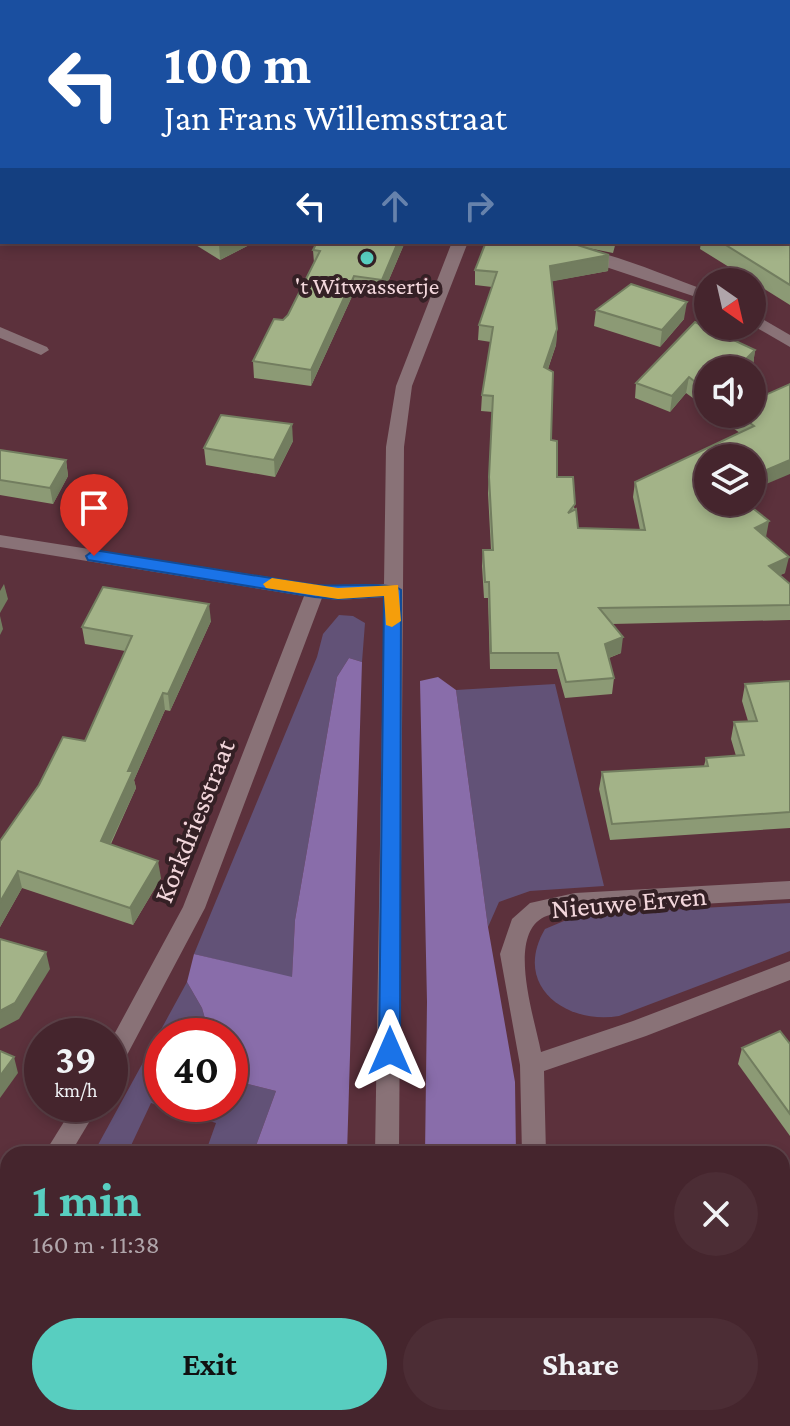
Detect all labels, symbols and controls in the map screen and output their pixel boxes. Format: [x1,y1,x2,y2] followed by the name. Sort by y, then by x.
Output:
[32,32,136,136] icon: left
[164,33,311,95] text: 100 m
[164,98,507,138] text: Jan Frans Willemsstraat
[289,184,333,228] icon: left
[373,184,417,228] icon: ahead
[457,184,501,228] icon: right
[358,249,376,267] marker: 't Witwassertje
[694,268,766,340] north arrow
[694,268,766,516] map controls
[295,272,439,299] place label: 't Witwassertje
[694,356,766,428] button: sound
[694,444,766,516] button: layers
[60,474,128,556] pin
[72,486,116,530] icon: arrive
[147,734,241,907] street label: Korkdriesstraat
[550,880,708,924] street label: Nieuwe Erven
[348,1009,432,1093] position arrow
[144,1018,248,1122] speed limit sign: 40
[55,1037,97,1082] text: 39
[54,1079,98,1101] text: km/h
[674,1172,758,1256] button: close
[32,1173,141,1226] text: 1 min
[32,1230,160,1259] text: 160 m · 11:38
[32,1318,387,1410] button: Exit
[403,1318,758,1410] button: Share

